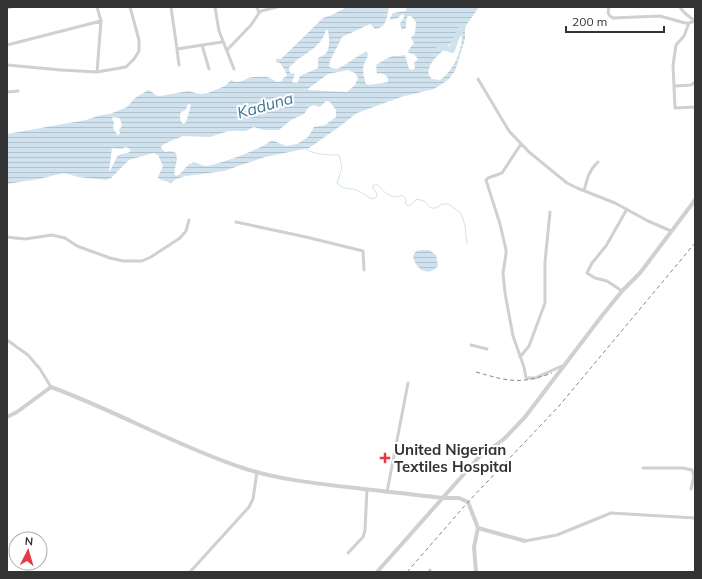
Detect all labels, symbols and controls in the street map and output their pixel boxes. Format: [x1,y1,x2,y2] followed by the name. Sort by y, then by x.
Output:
[566,8,664,34] scale bar
[572,14,607,29] text: 200 m
[235,87,296,123] water label: Kaduna
[394,440,512,476] place label: United Nigerian Textiles Hospital
[379,452,391,464] marker: United Nigerian Textiles Hospital
[8,531,48,571] north arrow
[24,534,34,548] text: N

